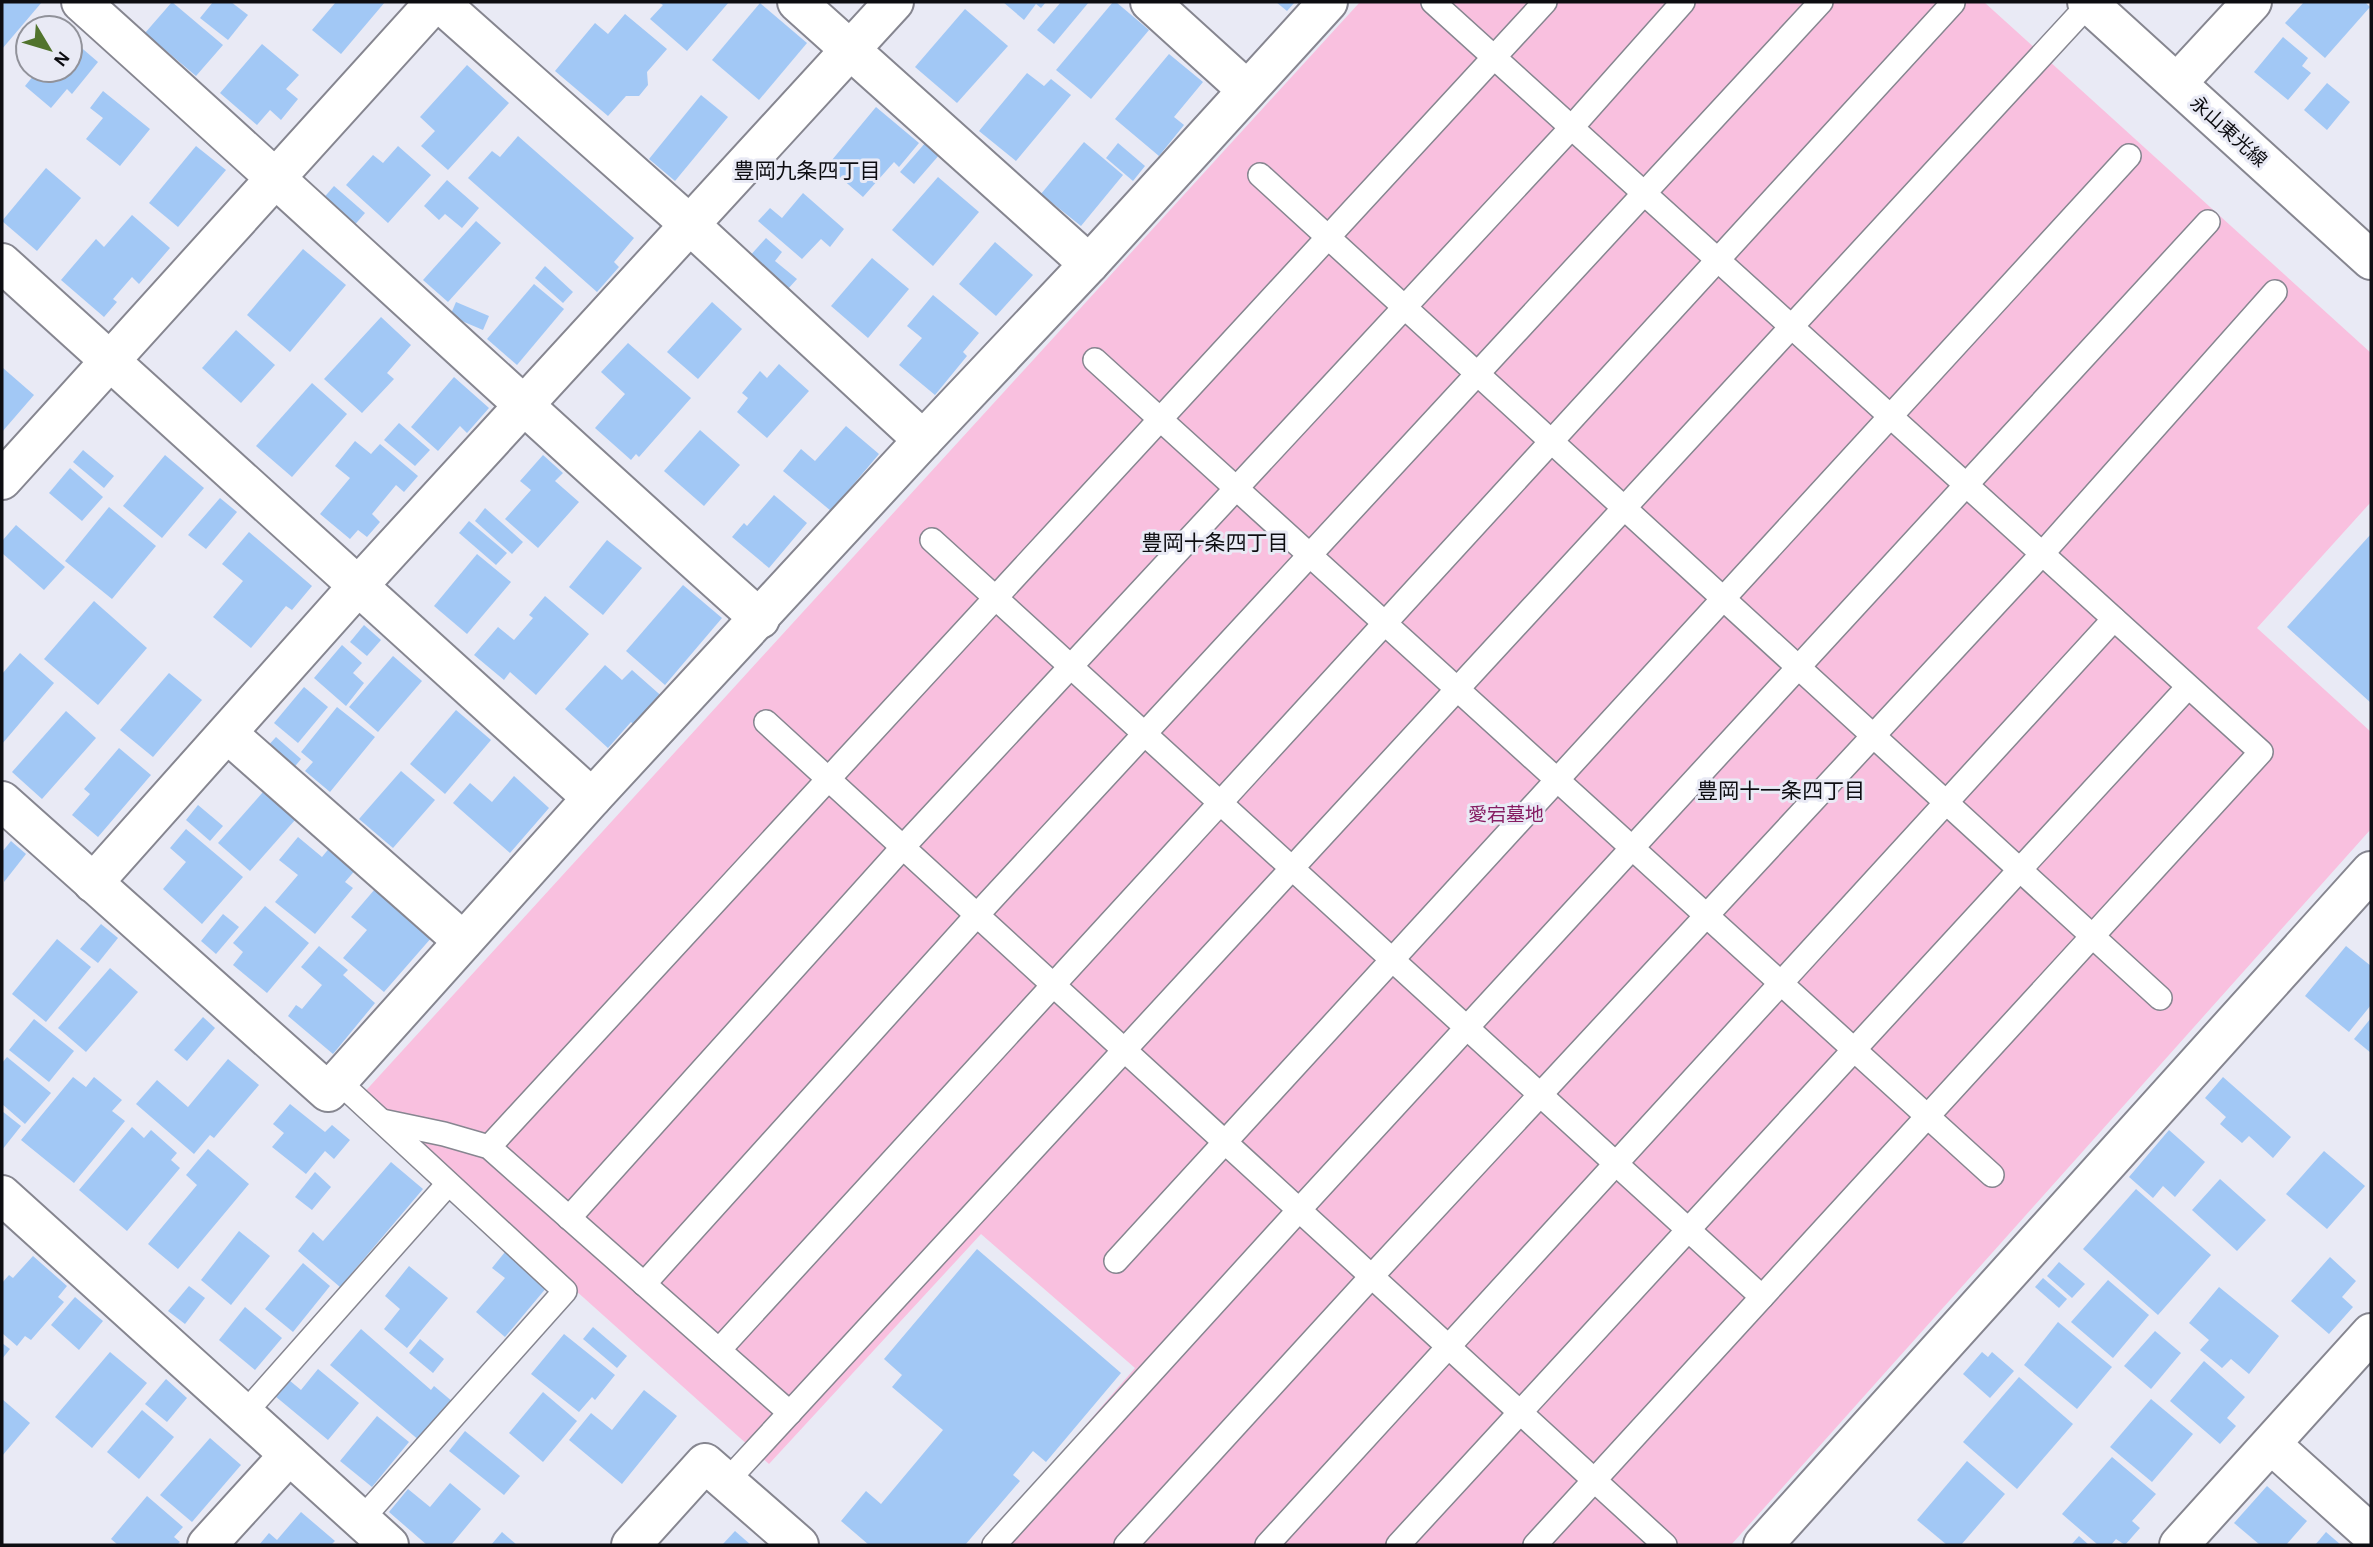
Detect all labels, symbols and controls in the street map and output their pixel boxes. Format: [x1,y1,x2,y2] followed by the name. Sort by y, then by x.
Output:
[14,14,84,84] north arrow
[50,47,73,70] text: N
[2186,93,2270,171] street label: 永山東光線
[734,160,881,182] district label: 豊岡九条四丁目
[1142,532,1289,554] district label: 豊岡十条四丁目
[1697,780,1865,802] district label: 豊岡十一条四丁目
[1468,804,1544,825] park label: 愛宕墓地

